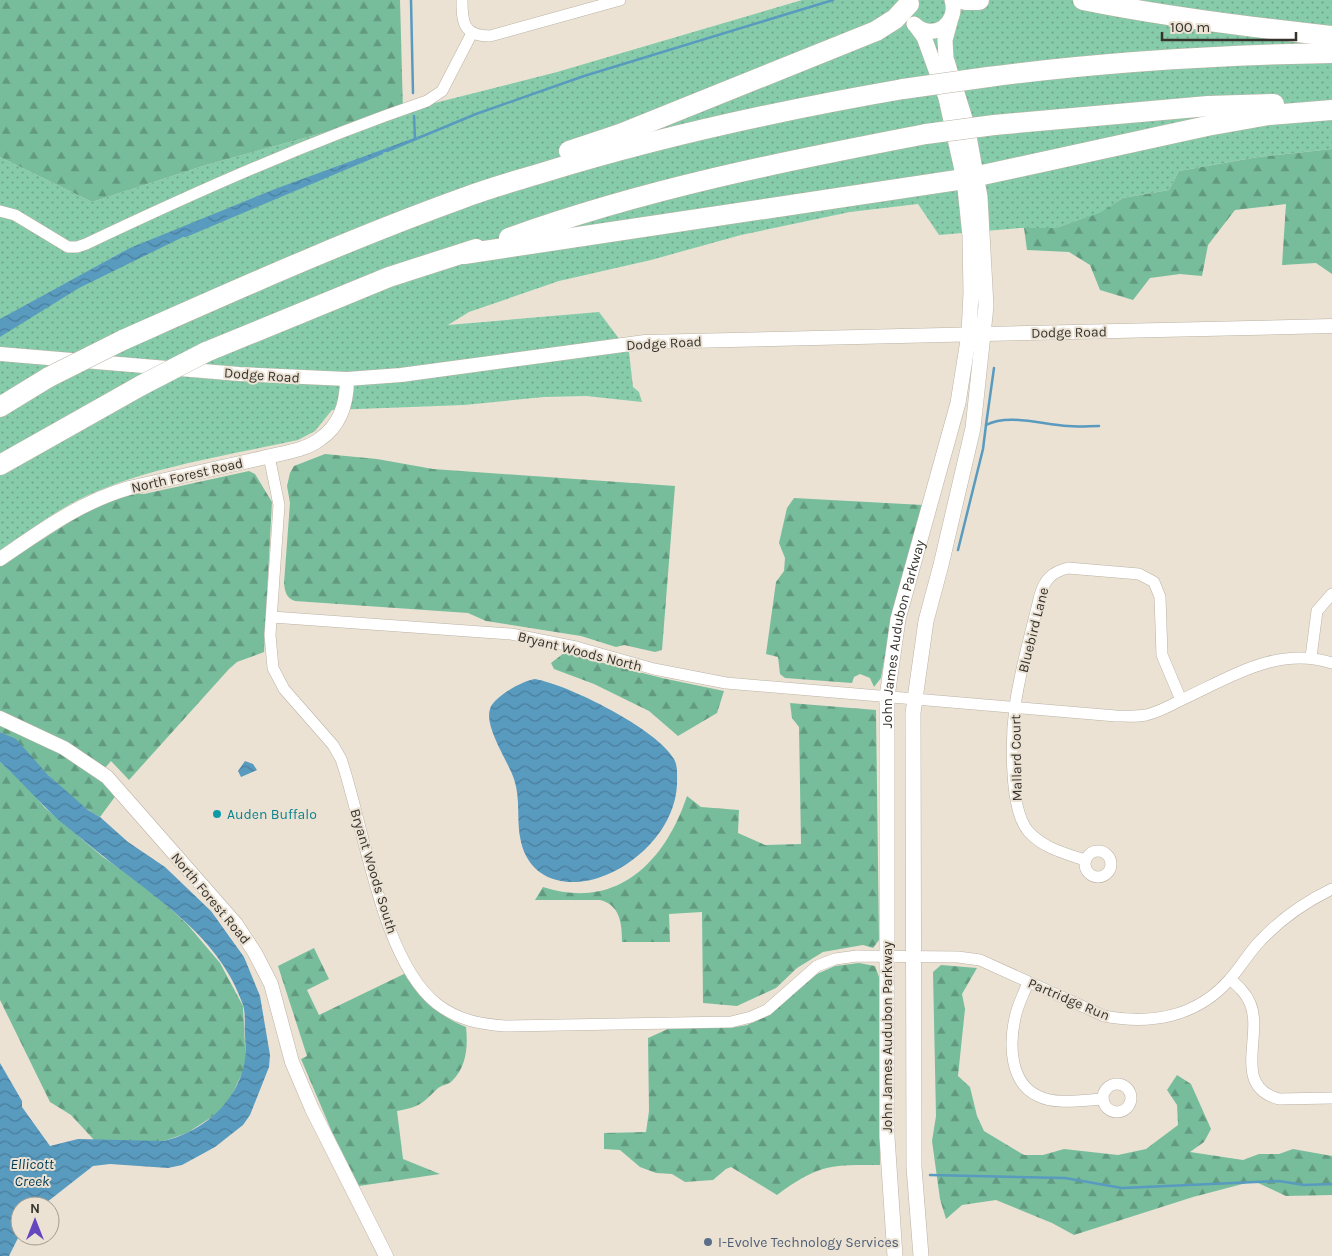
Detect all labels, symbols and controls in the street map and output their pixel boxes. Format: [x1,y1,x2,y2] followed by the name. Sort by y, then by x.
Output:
[1162,10,1296,42] scale bar
[1170,18,1210,36] text: 100 m
[1031,323,1107,342] street label: Dodge Road
[626,333,702,354] street label: Dodge Road
[224,364,300,387] street label: Dodge Road
[129,454,245,497] street label: North Forest Road
[879,538,929,728] street label: John James Audubon Parkway
[1015,586,1052,675] street label: Bluebird Lane
[516,628,644,675] street label: Bryant Woods North
[1007,714,1026,802] street label: Mallard Court
[227,806,317,823] place label: Auden Buffalo
[346,807,401,936] street label: Bryant Woods South
[211,808,223,820] marker: Auden Buffalo
[167,849,254,948] street label: North Forest Road
[879,941,896,1133] street label: John James Audubon Parkway
[1025,975,1112,1024] street label: Partridge Run
[10,1155,55,1190] water label: Ellicott Creek
[10,1196,60,1246] north arrow
[30,1200,40,1217] text: N
[718,1234,899,1251] place label: I-Evolve Technology Services
[702,1236,714,1248] marker: I-Evolve Technology Services

